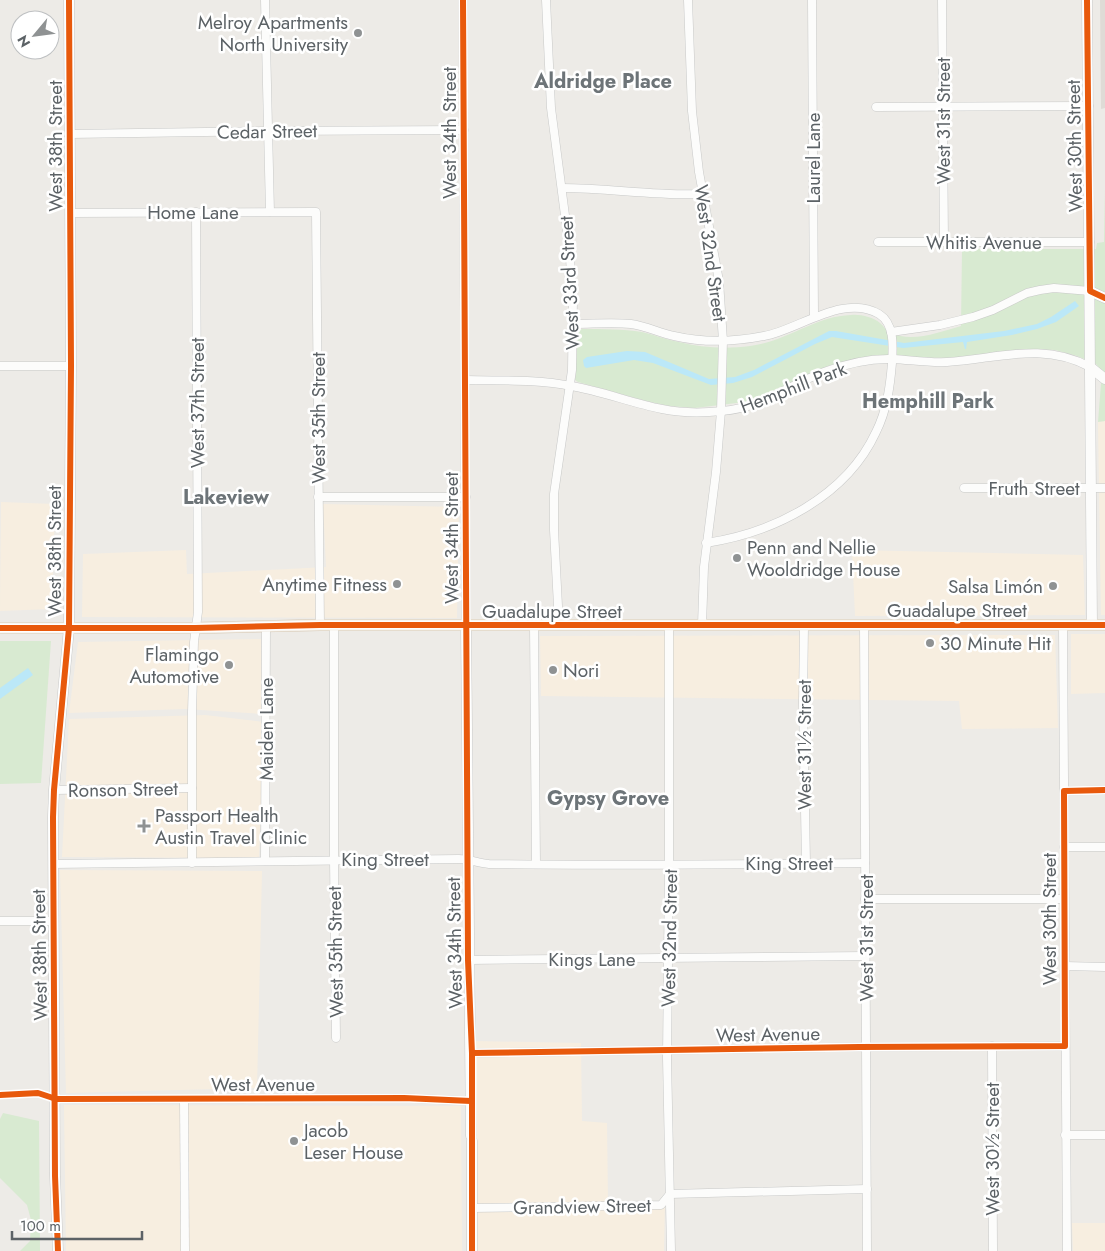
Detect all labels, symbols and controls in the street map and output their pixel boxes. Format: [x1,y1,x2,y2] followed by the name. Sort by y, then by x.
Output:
[198,9,349,58] place label: Melroy Apartments North University
[10,10,60,60] north arrow
[352,27,364,39] marker: Melroy Apartments North University
[12,32,35,51] text: N
[930,57,957,185] street label: West 31st Street
[436,67,463,199] street label: West 34th Street
[533,67,672,96] district label: Aldridge Place
[1060,79,1089,212] street label: West 30th Street
[42,80,69,212] street label: West 38th Street
[800,112,827,204] street label: Laurel Lane
[217,117,318,146] street label: Cedar Street
[688,183,734,324] street label: West 32nd Street
[147,199,239,226] street label: Home Lane
[552,215,586,351] street label: West 33rd Street
[926,229,1042,256] street label: Whitis Avenue
[184,337,211,468] street label: West 37th Street
[305,352,332,484] street label: West 35th Street
[736,355,851,420] street label: Hemphill Park
[862,387,994,416] district label: Hemphill Park
[438,472,465,604] street label: West 34th Street
[988,475,1080,502] street label: Fruth Street
[183,483,270,512] district label: Lakeview
[41,485,68,617] street label: West 38th Street
[747,534,900,583] place label: Penn and Nellie Wooldridge House
[731,552,743,564] marker: Penn and Nellie Wooldridge House
[262,571,387,598] place label: Anytime Fitness
[948,573,1043,600] place label: Salsa Limón
[391,578,403,590] marker: Anytime Fitness
[1047,580,1059,592] marker: Salsa Limón
[887,597,1027,624] street label: Guadalupe Street
[482,598,622,625] street label: Guadalupe Street
[940,630,1051,657] place label: 30 Minute Hit
[924,637,936,649] marker: 30 Minute Hit
[129,641,219,690] place label: Flamingo Automotive
[563,657,600,684] place label: Nori
[223,659,235,671] marker: Flamingo Automotive
[547,664,559,676] marker: Nori
[253,677,280,781] street label: Maiden Lane
[791,679,818,810] street label: West 31½ Street
[68,775,179,804] street label: Ronson Street
[547,784,669,813] district label: Gypsy Grove
[155,802,307,851] place label: Passport Health Austin Travel Clinic
[137,819,151,833] marker: Passport Health Austin Travel Clinic
[341,846,429,873] street label: King Street
[745,850,833,877] street label: King Street
[1036,852,1063,985] street label: West 30th Street
[655,868,684,1007] street label: West 32nd Street
[853,874,880,1002] street label: West 31st Street
[440,876,469,1009] street label: West 34th Street
[321,886,350,1018] street label: West 35th Street
[25,889,54,1021] street label: West 38th Street
[548,946,636,973] street label: Kings Lane
[716,1020,821,1049] street label: West Avenue
[211,1071,315,1098] street label: West Avenue
[979,1082,1006,1216] street label: West 30½ Street
[301,1117,404,1166] place label: Jacob Leser House
[288,1135,300,1147] marker: Jacob Leser House
[513,1192,652,1221] street label: Grandview Street
[12,1208,142,1240] scale bar
[20,1215,61,1237] text: 100 m

